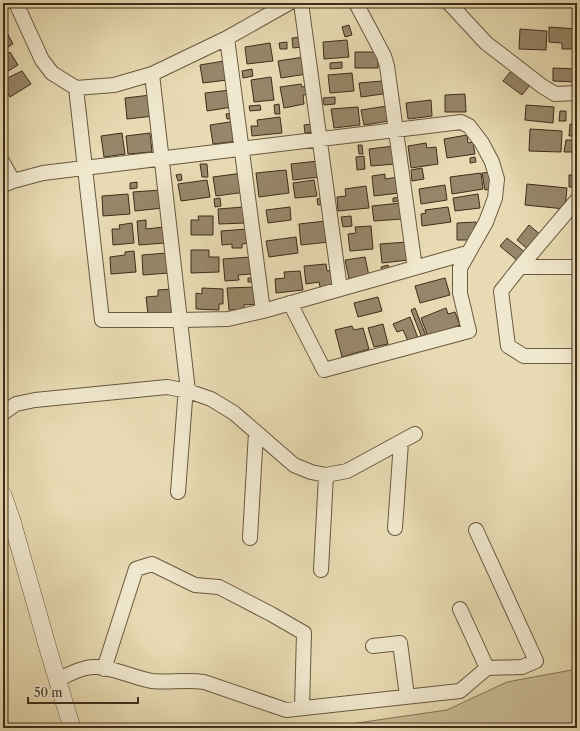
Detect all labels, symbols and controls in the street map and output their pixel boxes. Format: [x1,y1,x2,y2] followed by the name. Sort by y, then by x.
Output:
[28,679,138,705] scale bar
[34,685,63,700] text: 50 m

